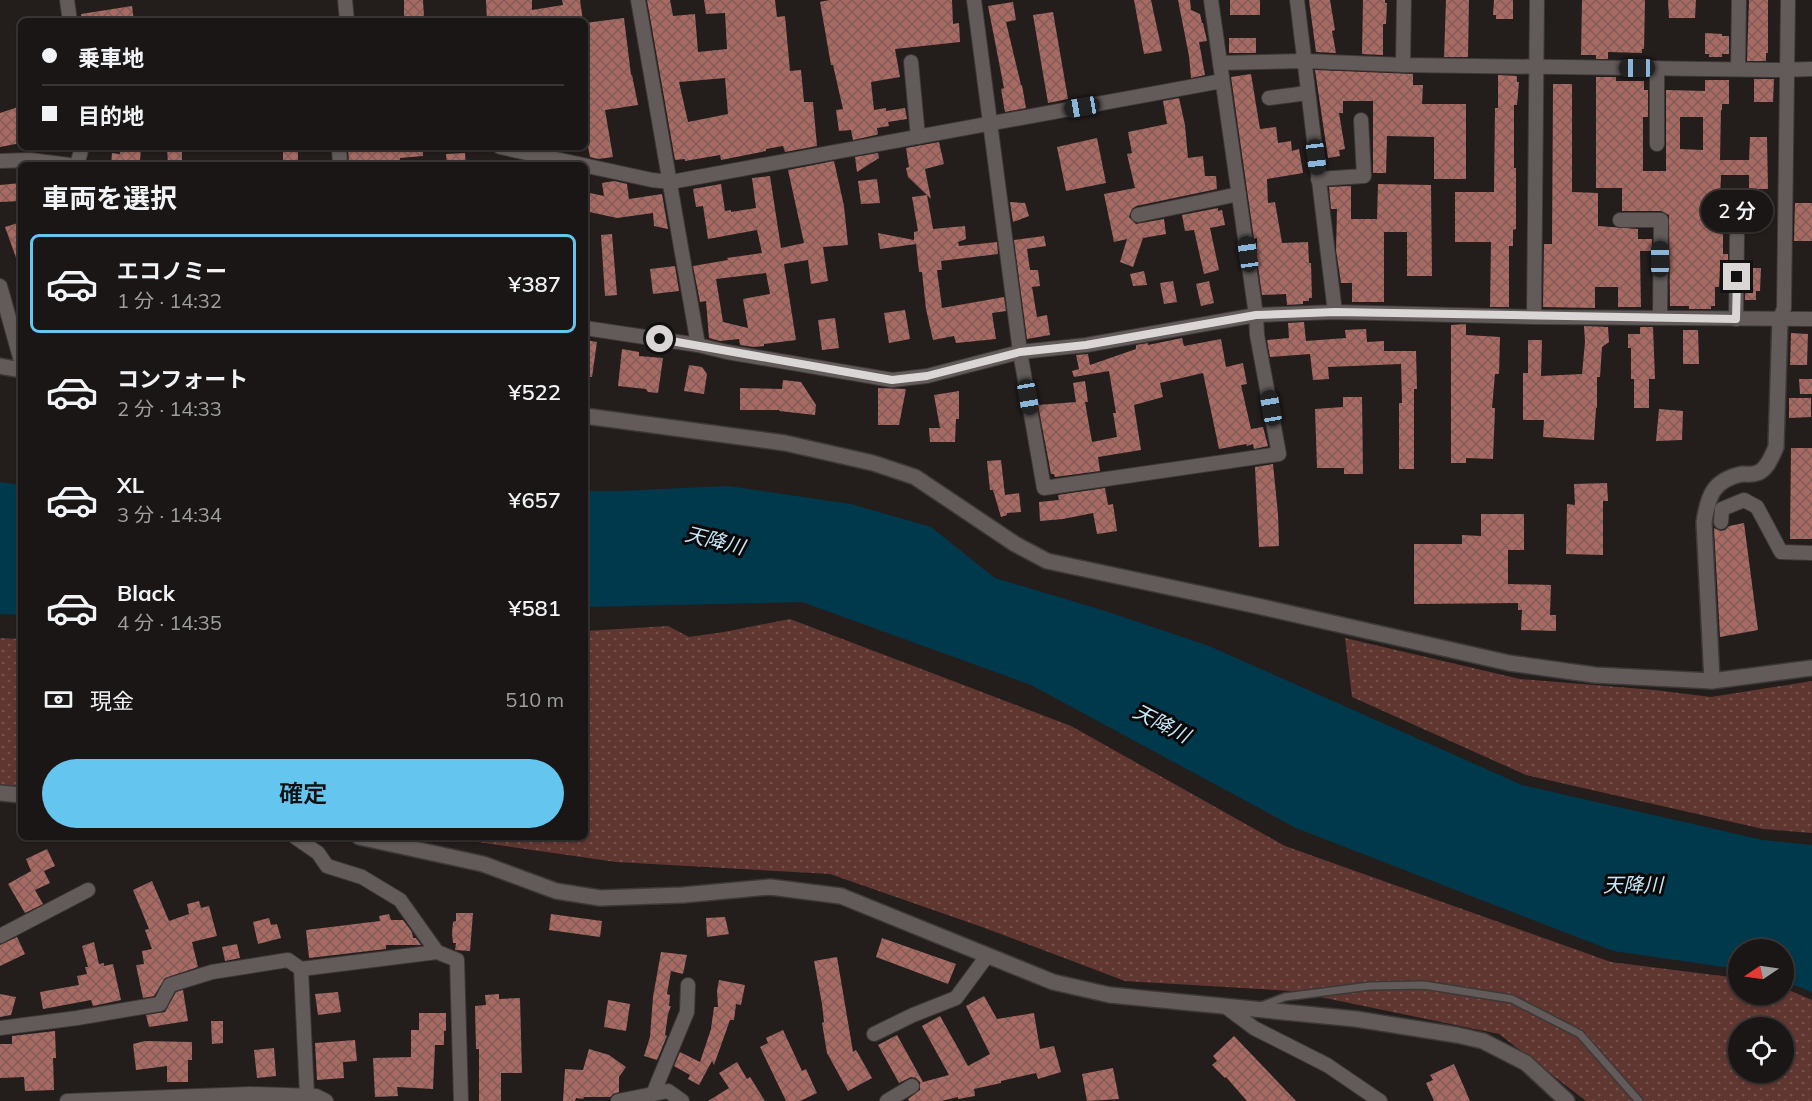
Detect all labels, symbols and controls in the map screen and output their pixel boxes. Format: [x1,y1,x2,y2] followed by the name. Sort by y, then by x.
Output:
[78,44,144,72] text: 乗車地
[1619,59,1655,77] car
[1063,95,1101,119] car
[78,102,144,130] text: 目的地
[1305,138,1327,176] car
[42,181,177,215] text: 車両を選択
[1701,190,1773,232] callout: 2 分
[1718,198,1756,223] text: 2 分
[1237,235,1259,273] car
[1651,241,1669,277] car
[45,257,99,311] icon: car
[117,257,227,285] text: エコノミー
[1723,263,1750,290] route end
[508,270,561,298] text: ¥387
[117,288,222,313] text: 1 分 · 14:32
[646,325,673,352] route start
[45,365,99,419] icon: car
[117,365,248,393] text: コンフォート
[508,378,561,406] text: ¥522
[1016,378,1040,416] car
[1259,389,1283,427] car
[117,396,222,421] text: 2 分 · 14:33
[117,471,144,499] text: XL
[45,473,99,527] icon: car
[508,486,561,514] text: ¥657
[117,502,222,527] text: 3 分 · 14:34
[683,521,749,560] water label: 天降川
[117,579,175,607] text: Black
[45,581,99,635] icon: car
[508,594,561,622] text: ¥581
[117,610,222,635] text: 4 分 · 14:35
[42,683,75,716] icon: cash
[90,687,134,715] text: 現金
[505,687,564,712] text: 510 m
[1130,698,1196,749] water label: 天降川
[42,759,564,828] button: 確定
[1603,872,1665,897] water label: 天降川
[1728,939,1794,1005] north arrow
[1728,939,1794,1083] map controls
[1728,1017,1794,1083] button: locate

